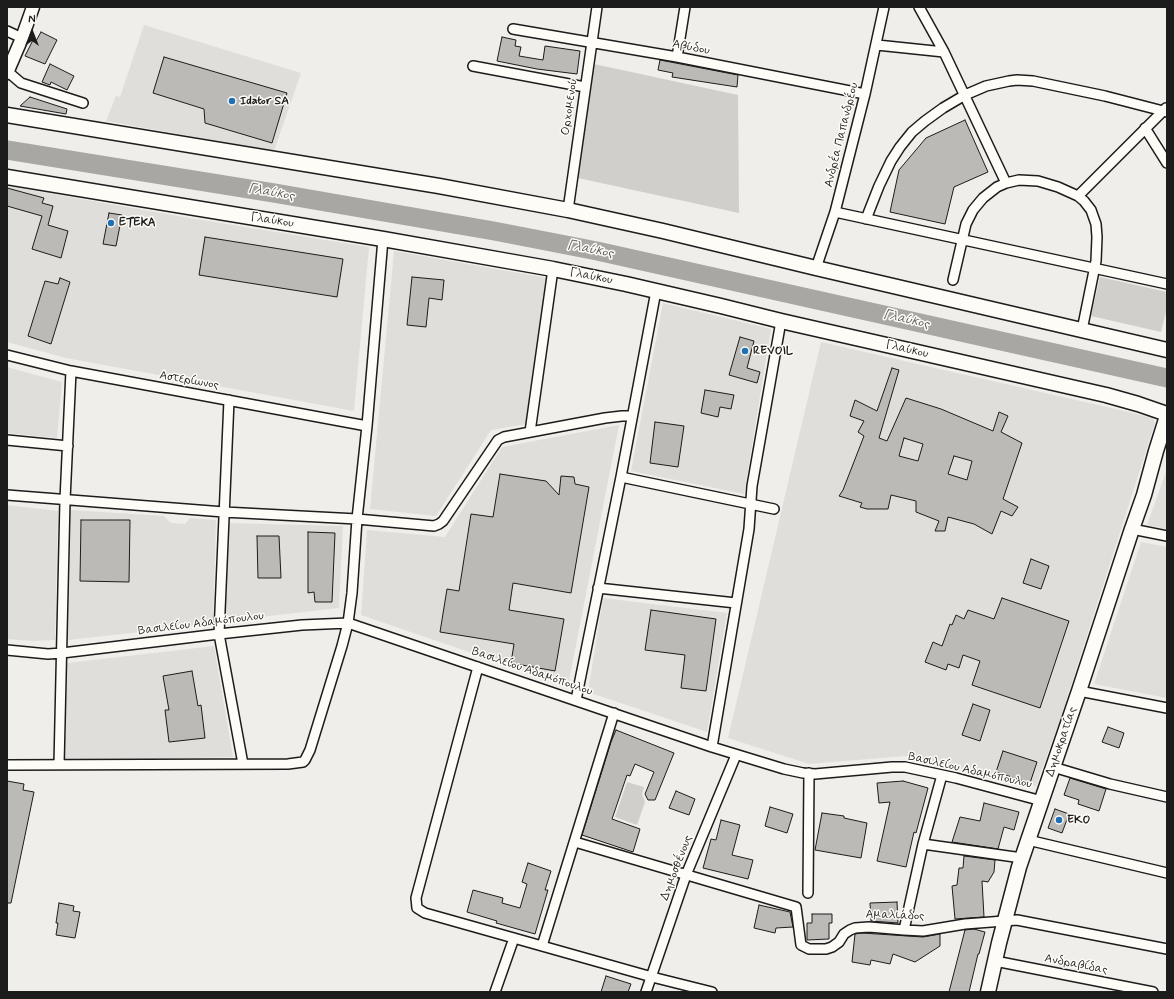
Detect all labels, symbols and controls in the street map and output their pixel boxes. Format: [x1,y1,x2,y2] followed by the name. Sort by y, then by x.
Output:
[12,12,52,52] north arrow
[28,13,36,27] text: N
[671,37,711,59] street label: Αβύδου
[559,78,581,136] street label: Ορχομενού
[822,81,862,189] street label: Ανδρέα Παπανδρέου
[240,94,289,108] place label: Idator SA
[227,96,237,106] marker: Idator SA
[247,181,295,205] water label: Γλαύκος
[249,210,295,232] street label: Γλαύκου
[119,216,156,230] place label: ΕΤΕΚΑ
[106,218,116,228] marker: ΕΤΕΚΑ
[565,238,615,262] water label: Γλαύκος
[568,266,614,288] street label: Γλαύκου
[881,307,931,333] water label: Γλαύκος
[884,338,930,362] street label: Γλαύκου
[753,344,793,358] place label: REVOIL
[740,346,750,356] marker: REVOIL
[158,369,220,393] street label: Αστερίωνος
[137,609,265,639] street label: Βασιλείου Αδαμόπουλου
[470,645,594,699] street label: Βασιλείου Αδαμόπουλου
[1043,705,1081,779] street label: Δημοκρατίας
[907,750,1033,792] street label: Βασιλείου Αδαμόπουλου
[1067,813,1090,827] place label: EKO
[1054,815,1064,825] marker: EKO
[658,833,696,903] street label: Δημοσθένους
[865,908,925,924] street label: Αμαλιάδος
[1043,952,1109,978] street label: Ανδραβίδας

